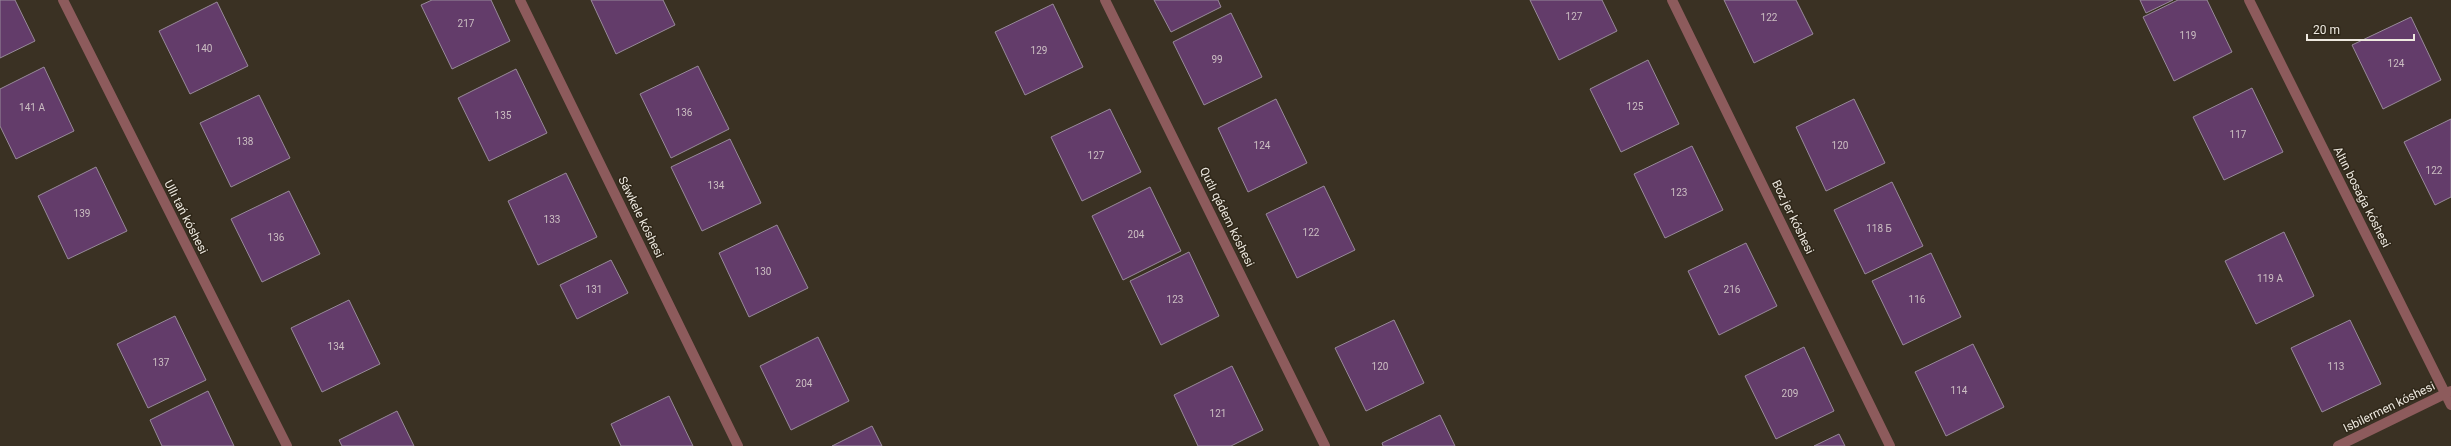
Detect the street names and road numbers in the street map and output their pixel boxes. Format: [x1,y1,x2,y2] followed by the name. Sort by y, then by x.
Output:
[2331,144,2393,250] street label: Altın bosaǵa kóshesi
[1197,165,1257,269] street label: Qutlı qádem kóshesi
[615,174,667,260] street label: Sáwkele kóshesi
[161,178,211,256] street label: Ullı tań kóshesi
[1769,178,1817,256] street label: Boz jer kóshesi
[2341,379,2437,435] street label: Isbilermen kóshesi

